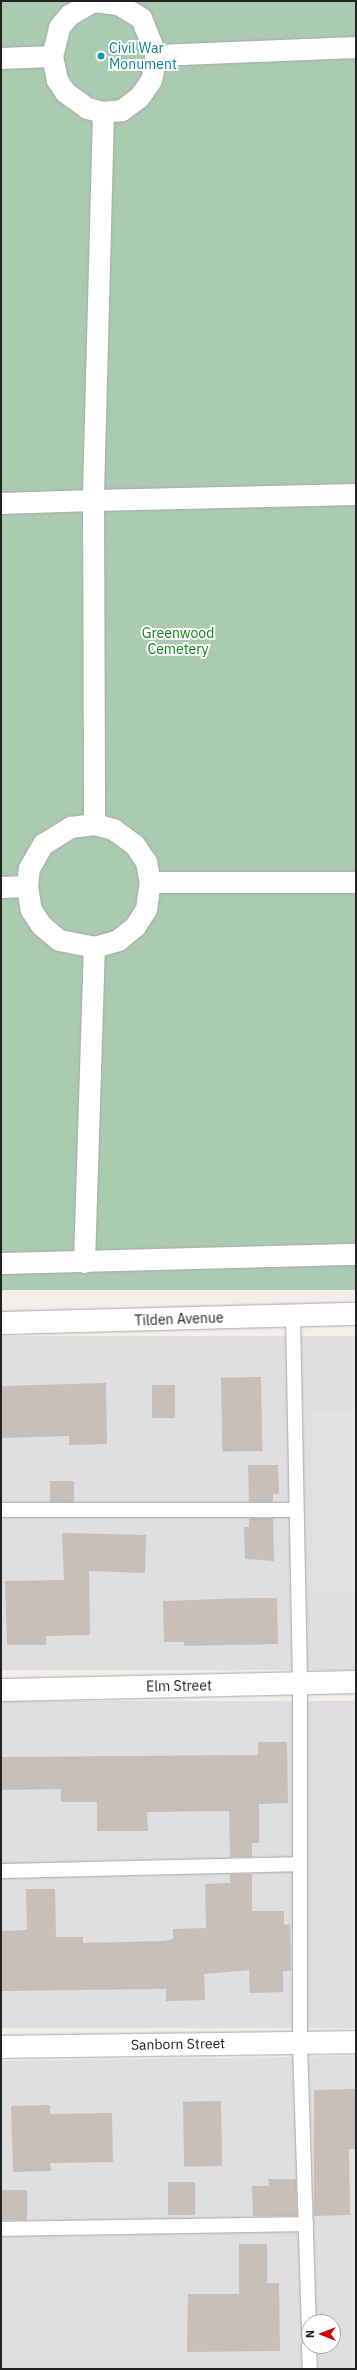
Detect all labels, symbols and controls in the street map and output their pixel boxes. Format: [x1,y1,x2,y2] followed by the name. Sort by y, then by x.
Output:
[109,40,177,72] place label: Civil War Monument
[96,51,106,61] marker: Civil War Monument
[142,625,214,658] park label: Greenwood Cemetery
[134,1309,224,1329] street label: Tilden Avenue
[146,1677,212,1695] street label: Elm Street
[131,2035,225,2053] street label: Sanborn Street
[301,2314,341,2354] north arrow
[303,2330,317,2338] text: N

